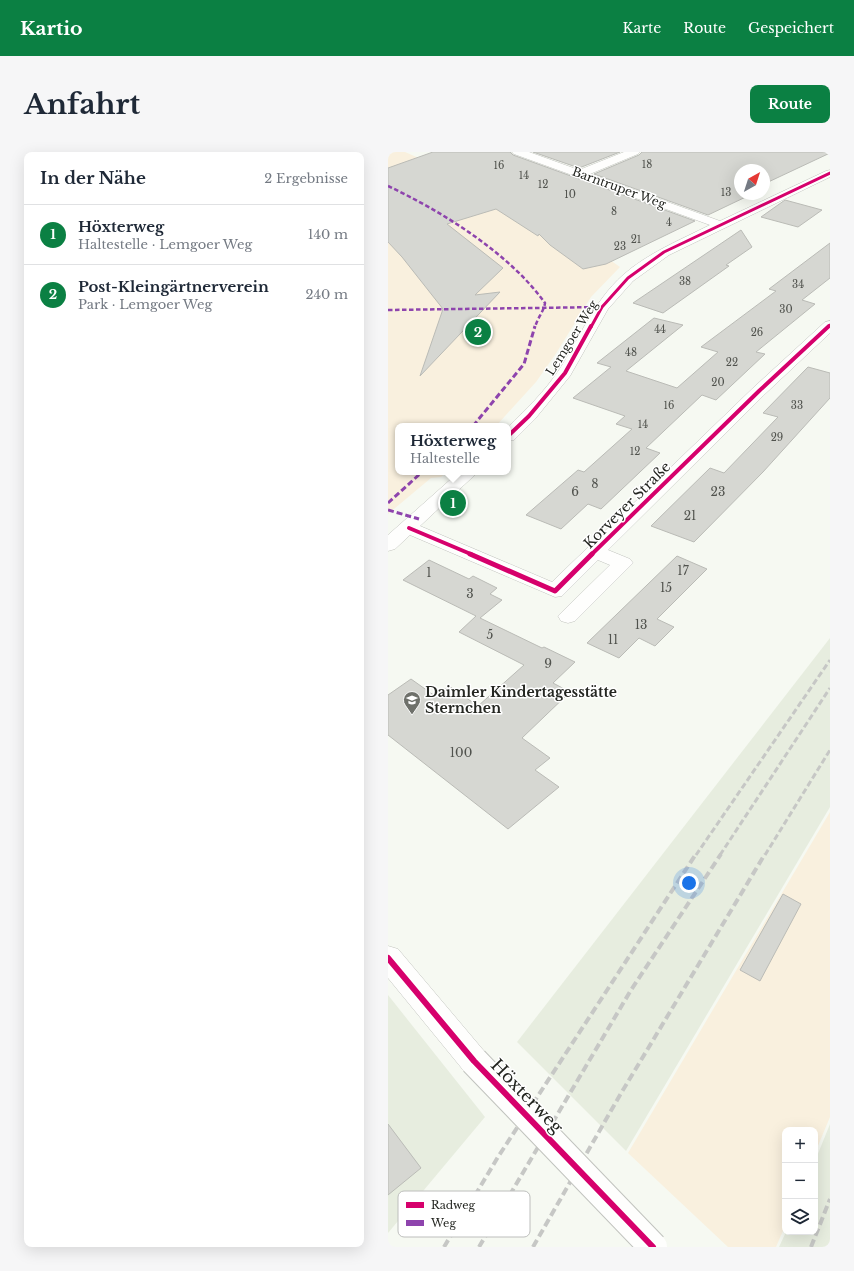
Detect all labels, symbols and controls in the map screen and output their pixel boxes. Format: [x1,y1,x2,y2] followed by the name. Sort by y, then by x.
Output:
[20,17,83,40] text: Kartio
[623,19,661,37] text: Karte
[683,19,726,37] text: Route
[748,19,834,37] text: Gespeichert
[750,85,830,123] button: Route
[24,87,140,122] text: Anfahrt
[642,158,652,171] house number: 18
[494,159,504,172] house number: 16
[570,164,669,212] street label: Barntruper Weg
[734,164,770,200] north arrow
[40,168,146,189] text: In der Nähe
[519,169,529,182] house number: 14
[264,170,348,187] text: 2 Ergebnisse
[538,178,548,191] house number: 12
[721,186,731,199] house number: 13
[564,188,576,201] house number: 10
[611,205,617,218] house number: 8
[666,216,672,229] house number: 4
[78,217,164,236] text: Höxterweg
[50,226,56,243] text: 1
[308,226,348,243] text: 140 m
[631,233,641,246] house number: 21
[78,236,252,253] text: Haltestelle · Lemgoer Weg
[614,240,626,253] house number: 23
[679,275,691,288] house number: 38
[78,277,269,296] text: Post-Kleingärtnerverein
[792,278,804,291] house number: 34
[49,286,57,303] text: 2
[305,286,348,303] text: 240 m
[78,296,212,313] text: Park · Lemgoer Weg
[542,297,601,378] street label: Lemgoer Weg
[779,303,793,316] house number: 30
[465,317,491,347] pin: 2
[654,323,666,336] house number: 44
[751,326,763,339] house number: 26
[625,346,637,359] house number: 48
[726,356,738,369] house number: 22
[711,376,725,389] house number: 20
[664,399,674,412] house number: 16
[791,399,803,412] house number: 33
[638,418,648,431] house number: 14
[395,423,511,475] popup
[410,431,496,450] text: Höxterweg
[771,431,783,444] house number: 29
[630,445,640,458] house number: 12
[410,450,480,467] text: Haltestelle
[580,458,674,552] street label: Korveyer Straße
[591,476,599,491] house number: 8
[571,484,579,499] house number: 6
[711,484,725,499] house number: 23
[440,488,466,518] pin: 1
[684,508,696,523] house number: 21
[677,563,690,578] house number: 17
[426,565,432,580] house number: 1
[660,580,672,595] house number: 15
[466,586,474,601] house number: 3
[635,617,647,632] house number: 13
[487,627,494,642] house number: 5
[608,632,618,647] house number: 11
[544,656,552,671] house number: 9
[425,683,617,717] place label: Daimler Kindertagesstätte Sternchen
[402,690,422,715] school or university icon: Daimler Kindertagesstätte Sternchen
[450,745,472,760] house number: 100
[679,873,699,893] your location
[486,1055,568,1138] street label: Höxterweg
[782,1127,818,1235] map controls
[782,1127,818,1163] button: +
[782,1163,818,1199] button: −
[398,1191,530,1237] legend
[431,1198,476,1212] text: Radweg
[782,1199,818,1235] button: layers
[430,1216,456,1230] text: Weg

